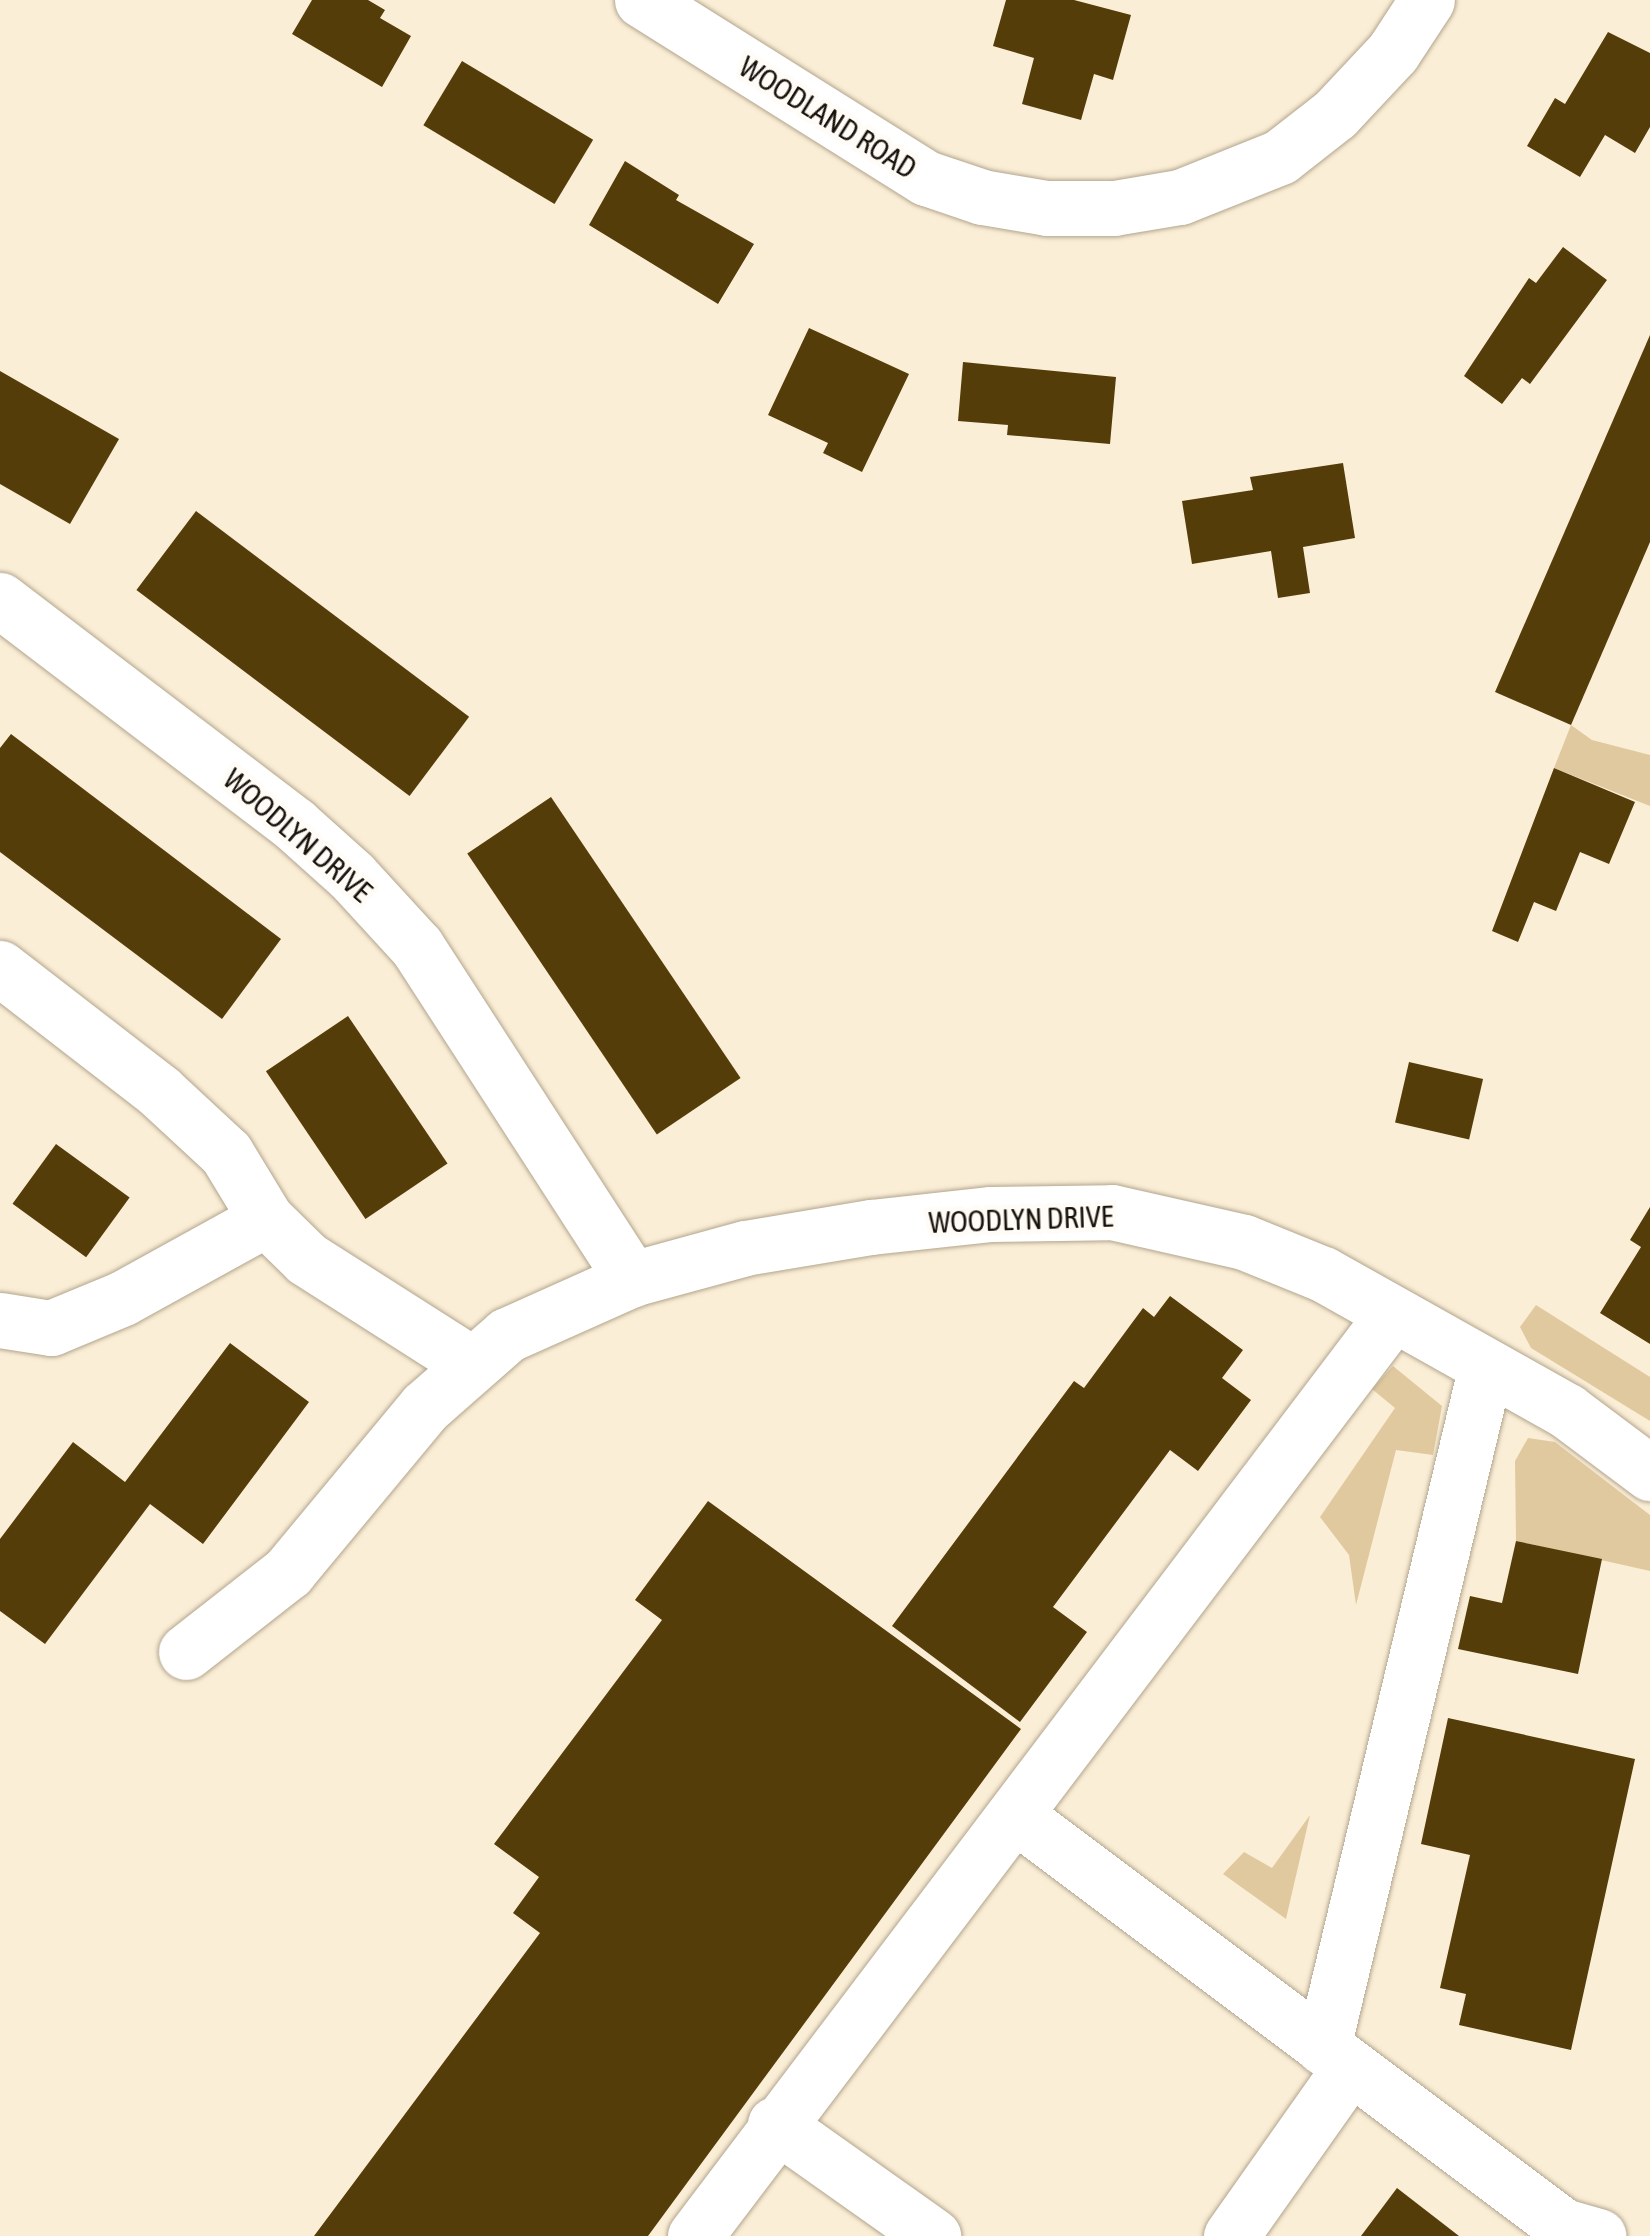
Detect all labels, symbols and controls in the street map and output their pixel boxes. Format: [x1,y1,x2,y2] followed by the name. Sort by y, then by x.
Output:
[733,48,923,186] street label: WOODLAND ROAD
[216,761,380,909] street label: WOODLYN DRIVE
[928,1198,1114,1240] street label: WOODLYN DRIVE

